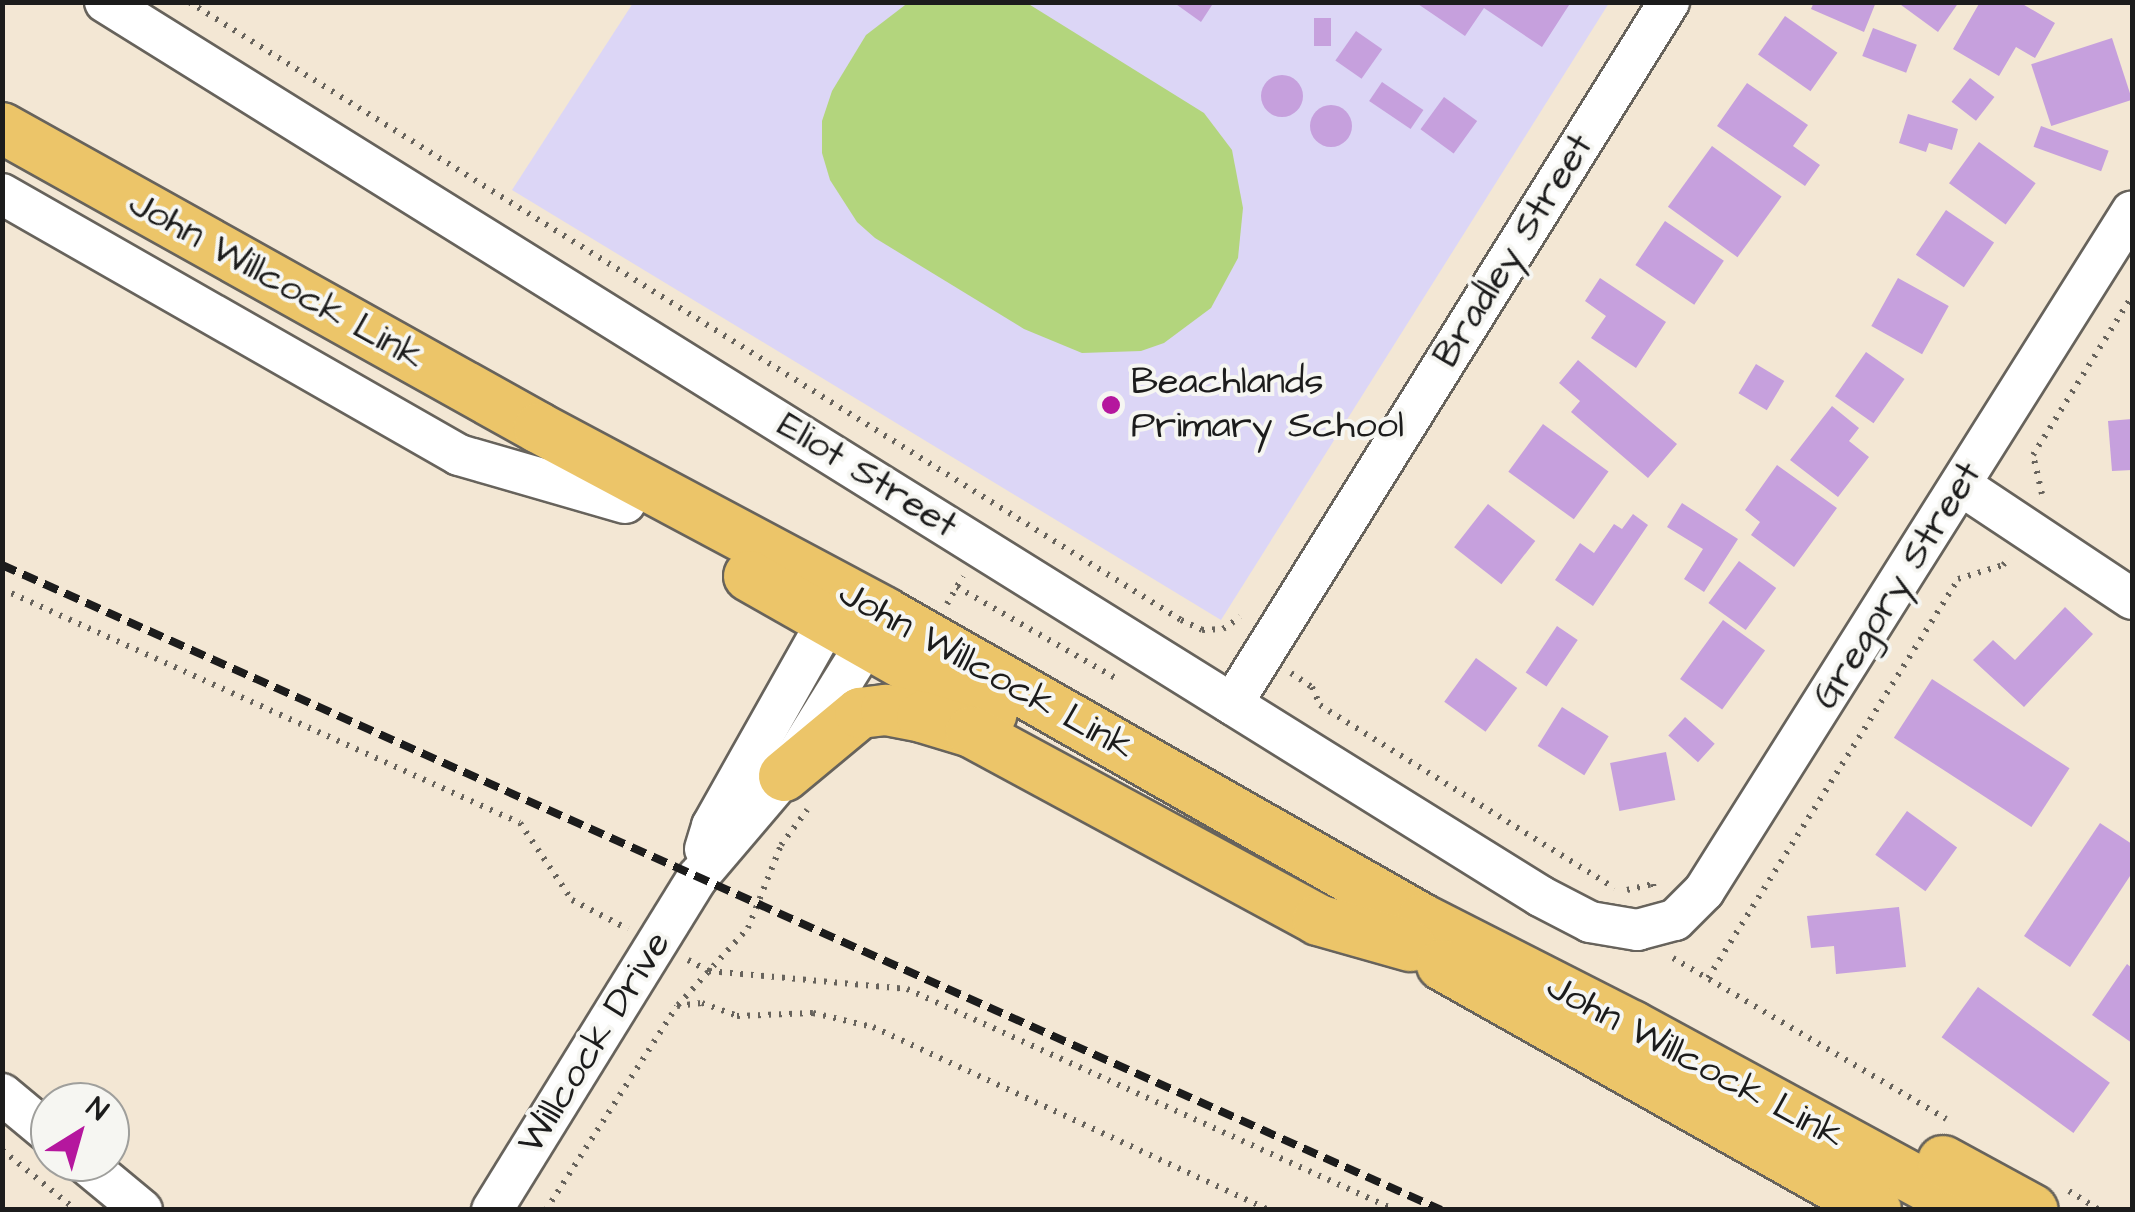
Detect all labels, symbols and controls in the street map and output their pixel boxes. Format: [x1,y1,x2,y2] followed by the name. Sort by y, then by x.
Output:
[1424,126,1604,376] street label: Bradley Street
[120,181,432,381] street label: John Willcock Link
[1131,360,1404,449] place label: Beachlands Primary School
[1100,394,1122,416] marker: Beachlands Primary School
[769,403,965,549] street label: Eliot Street
[1804,454,1992,718] street label: Gregory Street
[830,571,1142,771] street label: John Willcock Link
[509,924,681,1162] street label: Willcock Drive
[1538,964,1852,1160] street label: John Willcock Link
[30,1082,130,1182] north arrow
[78,1088,116,1130] text: N

